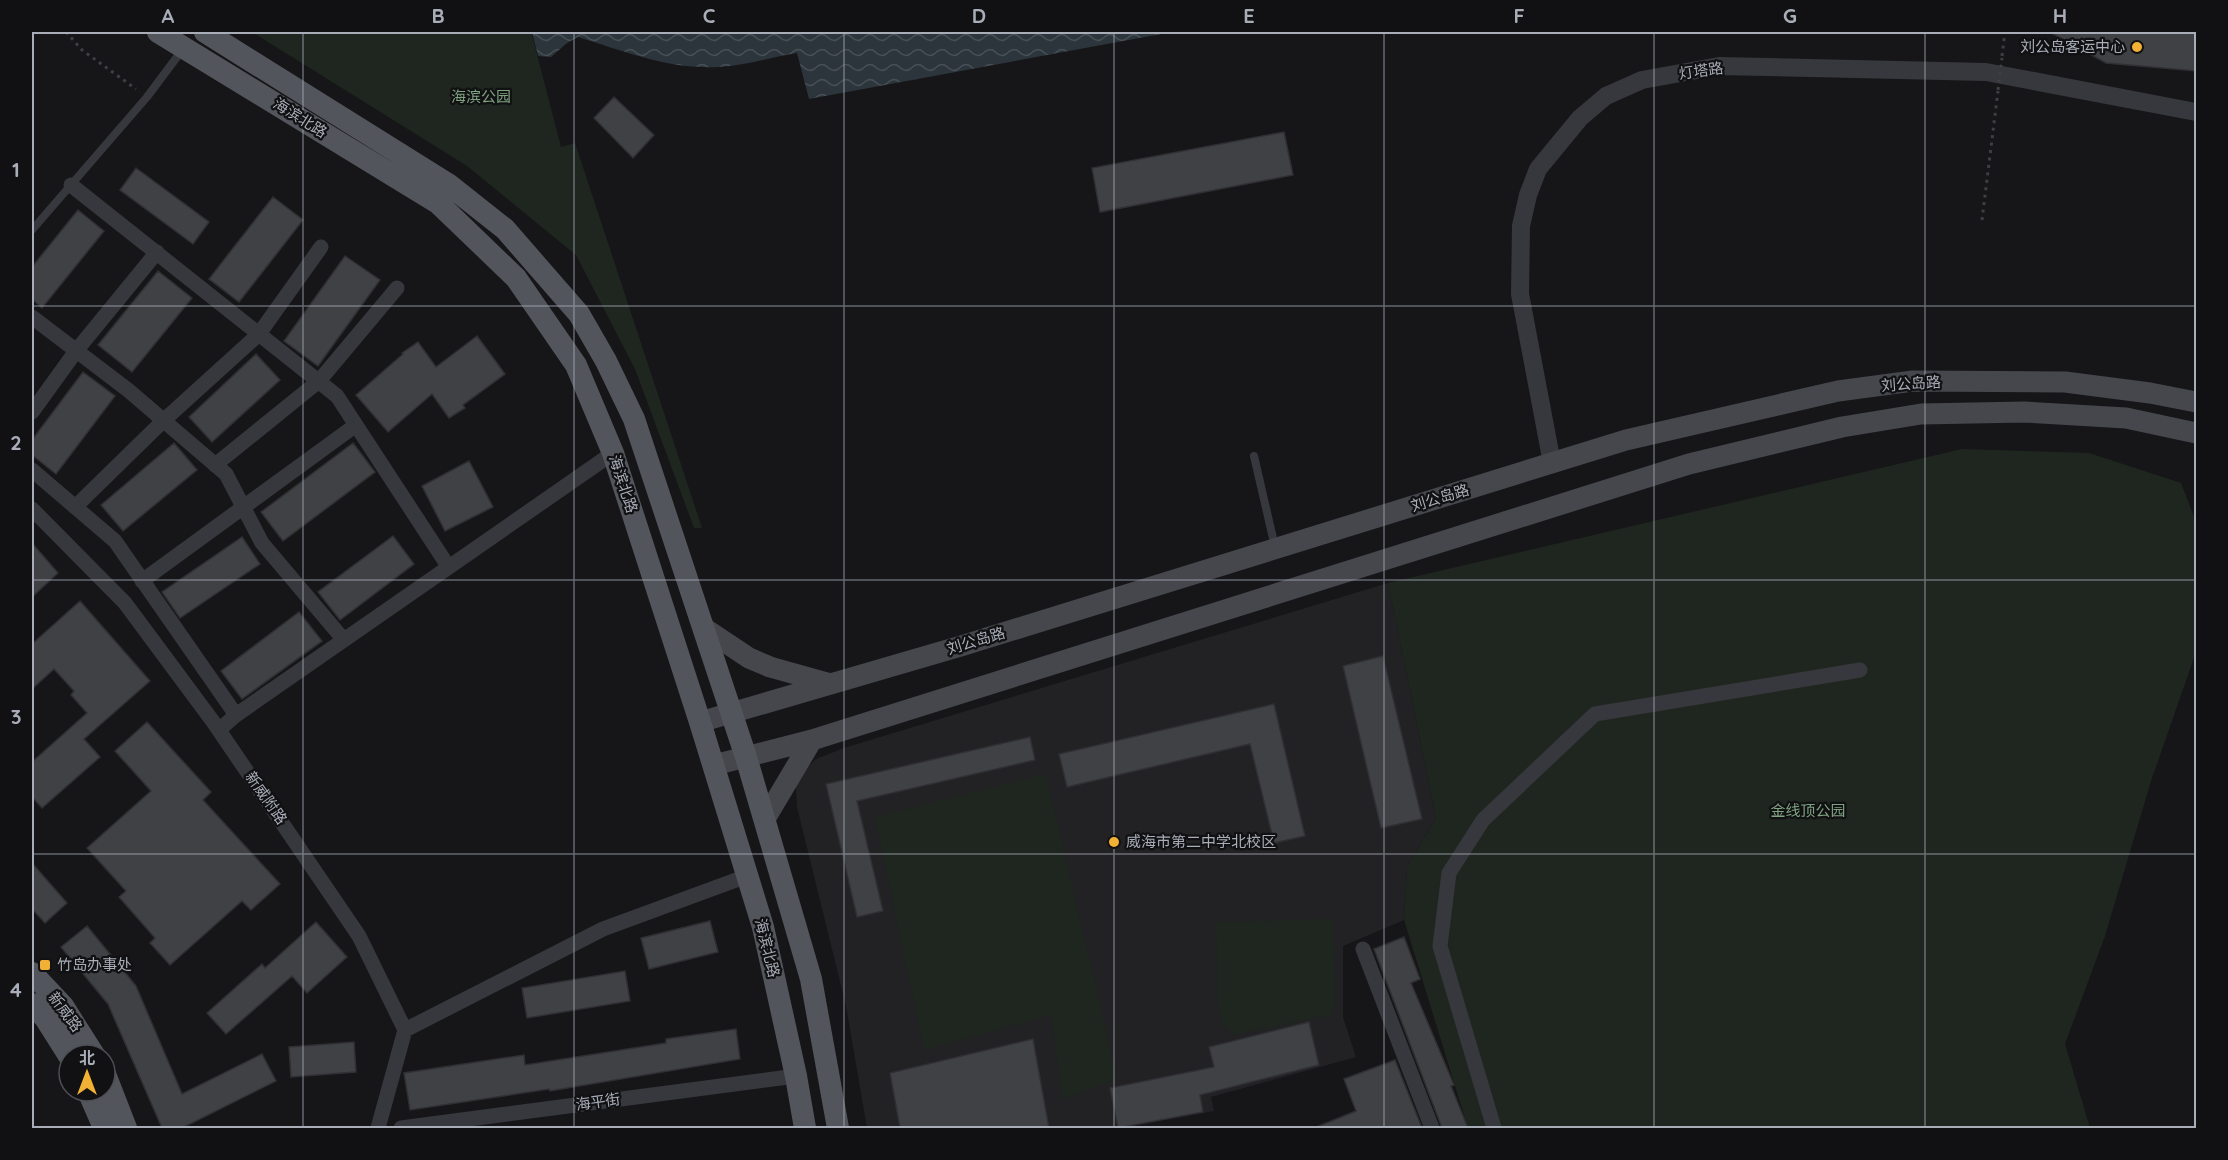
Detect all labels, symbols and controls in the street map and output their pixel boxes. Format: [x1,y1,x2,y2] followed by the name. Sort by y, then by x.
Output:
[162,3,175,28] text: A
[431,3,445,28] text: B
[703,3,716,28] text: C
[972,3,986,28] text: D
[1243,3,1255,28] text: E
[1513,3,1525,28] text: F
[1783,3,1797,28] text: G
[2053,3,2067,28] text: H
[2020,37,2125,56] place label: 刘公岛客运中心
[2130,40,2144,54] marker: 刘公岛客运中心
[1677,58,1725,83] street label: 灯塔路
[451,87,511,106] park label: 海滨公园
[270,94,331,142] street label: 海滨北路
[12,157,20,182] text: 1
[1880,372,1942,395] street label: 刘公岛路
[10,430,22,455] text: 2
[605,452,642,515] street label: 海滨北路
[1408,480,1471,515] street label: 刘公岛路
[944,623,1007,658] street label: 刘公岛路
[11,704,21,729] text: 3
[241,768,291,828] street label: 新威附路
[1770,801,1846,820] park label: 金线顶公园
[1126,832,1276,851] place label: 威海市第二中学北校区
[1107,835,1121,849] marker: 威海市第二中学北校区
[751,916,784,979] street label: 海滨北路
[57,955,132,974] place label: 竹岛办事处
[38,958,52,972] marker: 竹岛办事处
[10,977,22,1002] text: 4
[44,988,87,1035] street label: 新威路
[57,1043,117,1103] north arrow
[79,1048,95,1068] text: 北
[574,1089,622,1114] street label: 海平街

